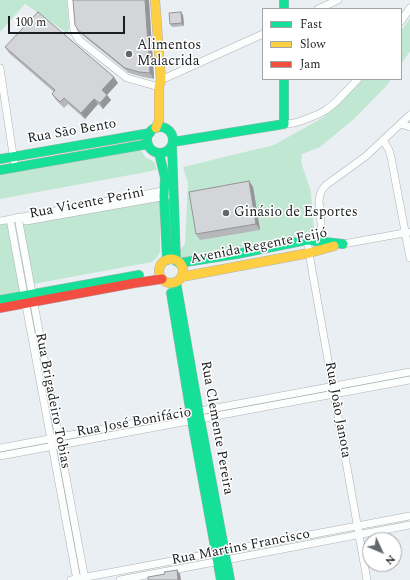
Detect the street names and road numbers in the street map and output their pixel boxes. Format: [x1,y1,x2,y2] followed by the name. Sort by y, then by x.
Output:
[26,116,118,148] street label: Rua São Bento
[28,185,146,223] street label: Rua Vicente Perini
[189,225,329,269] street label: Avenida Regente Feijó
[31,332,73,470] street label: Rua Brigadeiro Tobias
[196,360,236,496] street label: Rua Clemente Pereira
[320,360,354,460] street label: Rua João Janota
[75,405,193,441] street label: Rua José Bonifácio
[170,526,312,570] street label: Rua Martins Francisco

